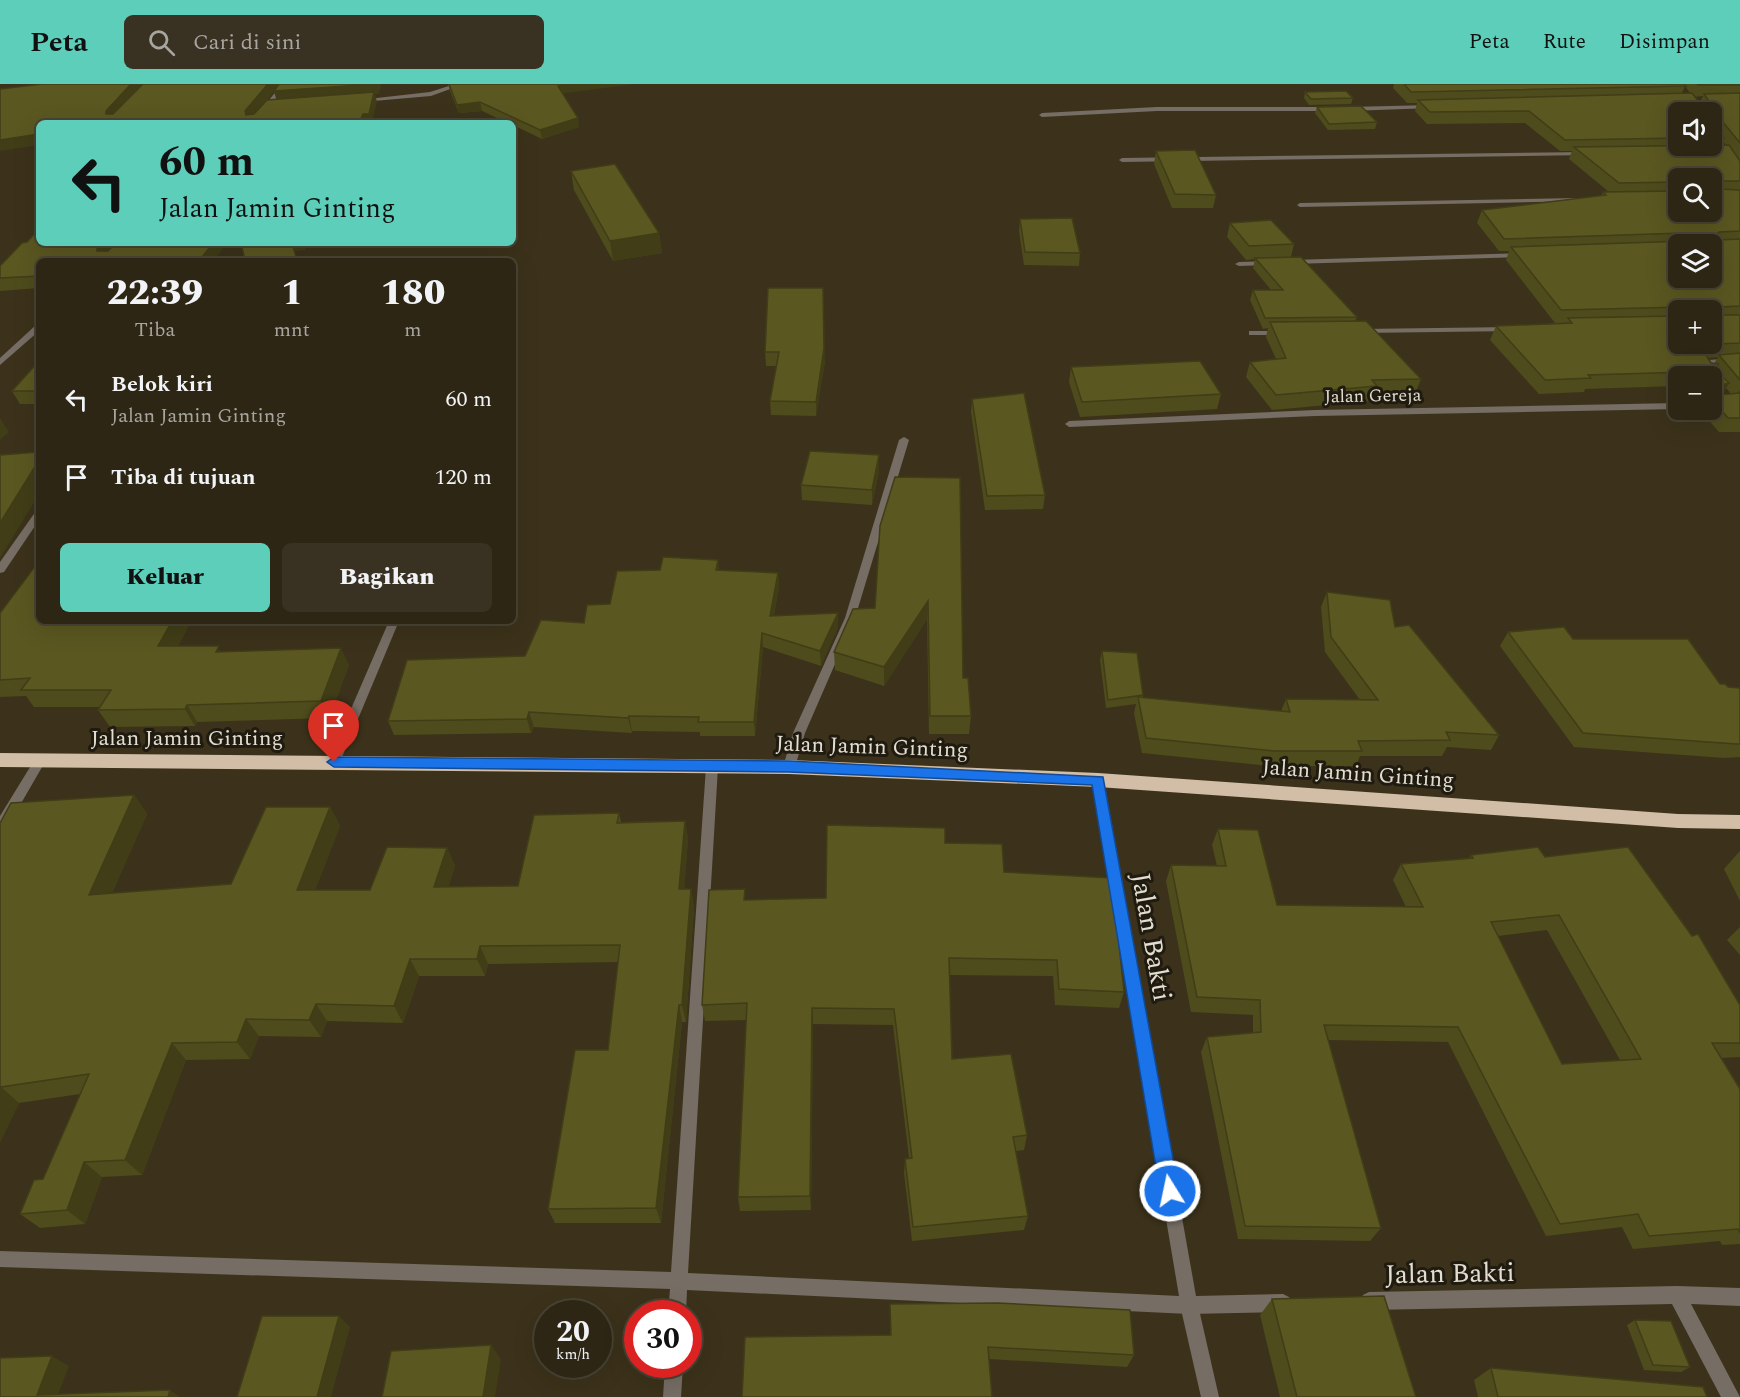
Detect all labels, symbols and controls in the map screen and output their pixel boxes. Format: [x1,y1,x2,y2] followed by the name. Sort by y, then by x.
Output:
[124,15,544,69] search box
[30,21,88,64] text: Peta
[145,26,178,59] icon: search
[193,26,301,59] text: Cari di sini
[1469,26,1510,58] text: Peta
[1543,26,1586,58] text: Rute
[1619,26,1710,58] text: Disimpan
[1668,102,1722,420] map controls
[1668,102,1722,156] button: sound
[159,131,254,194] text: 60 m
[60,144,138,222] icon: left
[1668,168,1722,222] button: search
[159,188,396,230] text: Jalan Jamin Ginting
[1668,234,1722,288] button: layers
[107,266,203,321] text: 22:39
[281,266,303,321] text: 1
[380,266,445,321] text: 180
[1668,300,1722,354] button: +
[135,315,175,345] text: Tiba
[274,315,310,345] text: mnt
[404,315,421,345] text: m
[1668,366,1722,420] button: −
[111,368,213,401] text: Belok kiri
[1324,382,1422,410] street label: Jalan Gereja
[60,383,93,416] icon: left
[446,383,492,416] text: 60 m
[111,401,286,431] text: Jalan Jamin Ginting
[60,461,93,494] icon: arrive
[111,461,256,494] text: Tiba di tujuan
[435,461,492,494] text: 120 m
[60,543,270,612] button: Keluar
[282,543,492,612] button: Bagikan
[308,700,359,762] pin
[317,709,350,742] icon: arrive
[91,722,283,755] street label: Jalan Jamin Ginting
[775,727,969,767] street label: Jalan Jamin Ginting
[1261,751,1455,797] street label: Jalan Jamin Ginting
[1119,869,1183,1005] street label: Jalan Bakti
[1138,1159,1202,1223] position arrow
[1385,1252,1515,1296] street label: Jalan Bakti
[624,1300,702,1378] speed limit sign: 30
[556,1309,590,1355] text: 20
[556,1343,590,1366] text: km/h

